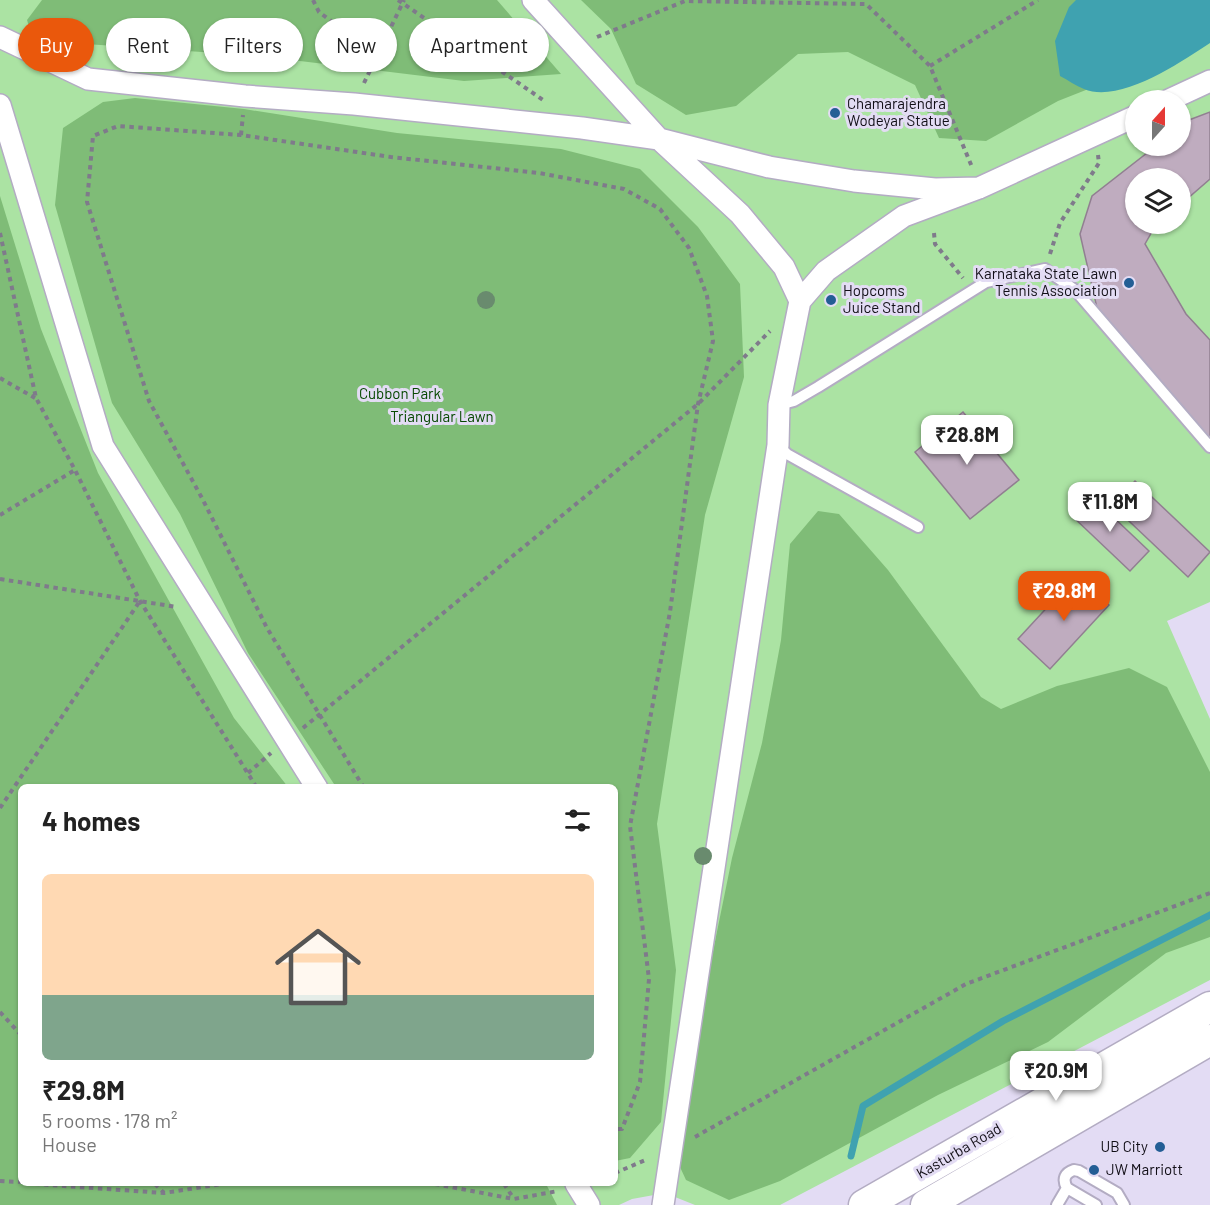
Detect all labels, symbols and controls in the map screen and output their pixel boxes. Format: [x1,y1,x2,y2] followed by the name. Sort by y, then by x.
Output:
[18,18,94,72] chip: Buy
[106,18,191,72] chip: Rent
[203,18,303,72] chip: Filters
[315,18,397,72] chip: New
[409,18,549,72] chip: Apartment
[1125,90,1191,156] north arrow
[1125,90,1191,234] map controls
[847,94,950,129] place label: Chamarajendra Wodeyar Statue
[828,106,842,120] marker: Chamarajendra Wodeyar Statue
[1125,168,1191,234] button: layers
[975,264,1117,299] place label: Karnataka State Lawn Tennis Association
[1122,276,1136,290] marker: Karnataka State Lawn Tennis Association
[843,281,920,316] place label: Hopcoms Juice Stand
[824,293,838,307] marker: Hopcoms Juice Stand
[359,384,442,402] park label: Cubbon Park
[390,407,494,425] park label: Triangular Lawn
[918,415,1016,466] pin: ₹28.8M
[935,422,999,446] text: ₹28.8M
[1061,482,1159,533] pin: ₹11.8M
[1082,489,1138,513] text: ₹11.8M
[1015,571,1113,622] pin: ₹29.8M
[1032,578,1096,602] text: ₹29.8M
[561,804,594,837] icon: filters
[42,805,140,836] text: 4 homes
[264,913,372,1021] icon: home
[1007,1051,1105,1102] pin: ₹20.9M
[1024,1058,1088,1082] text: ₹20.9M
[42,1074,125,1105] text: ₹29.8M
[42,1108,178,1132] text: 5 rooms · 178 m²
[913,1119,1004,1182] street label: Kasturba Road
[42,1132,97,1156] text: House
[1101,1137,1148,1155] place label: UB City
[1153,1140,1167,1154] marker: UB City
[1106,1160,1183,1178] place label: JW Marriott
[1087,1163,1101,1177] marker: JW Marriott

